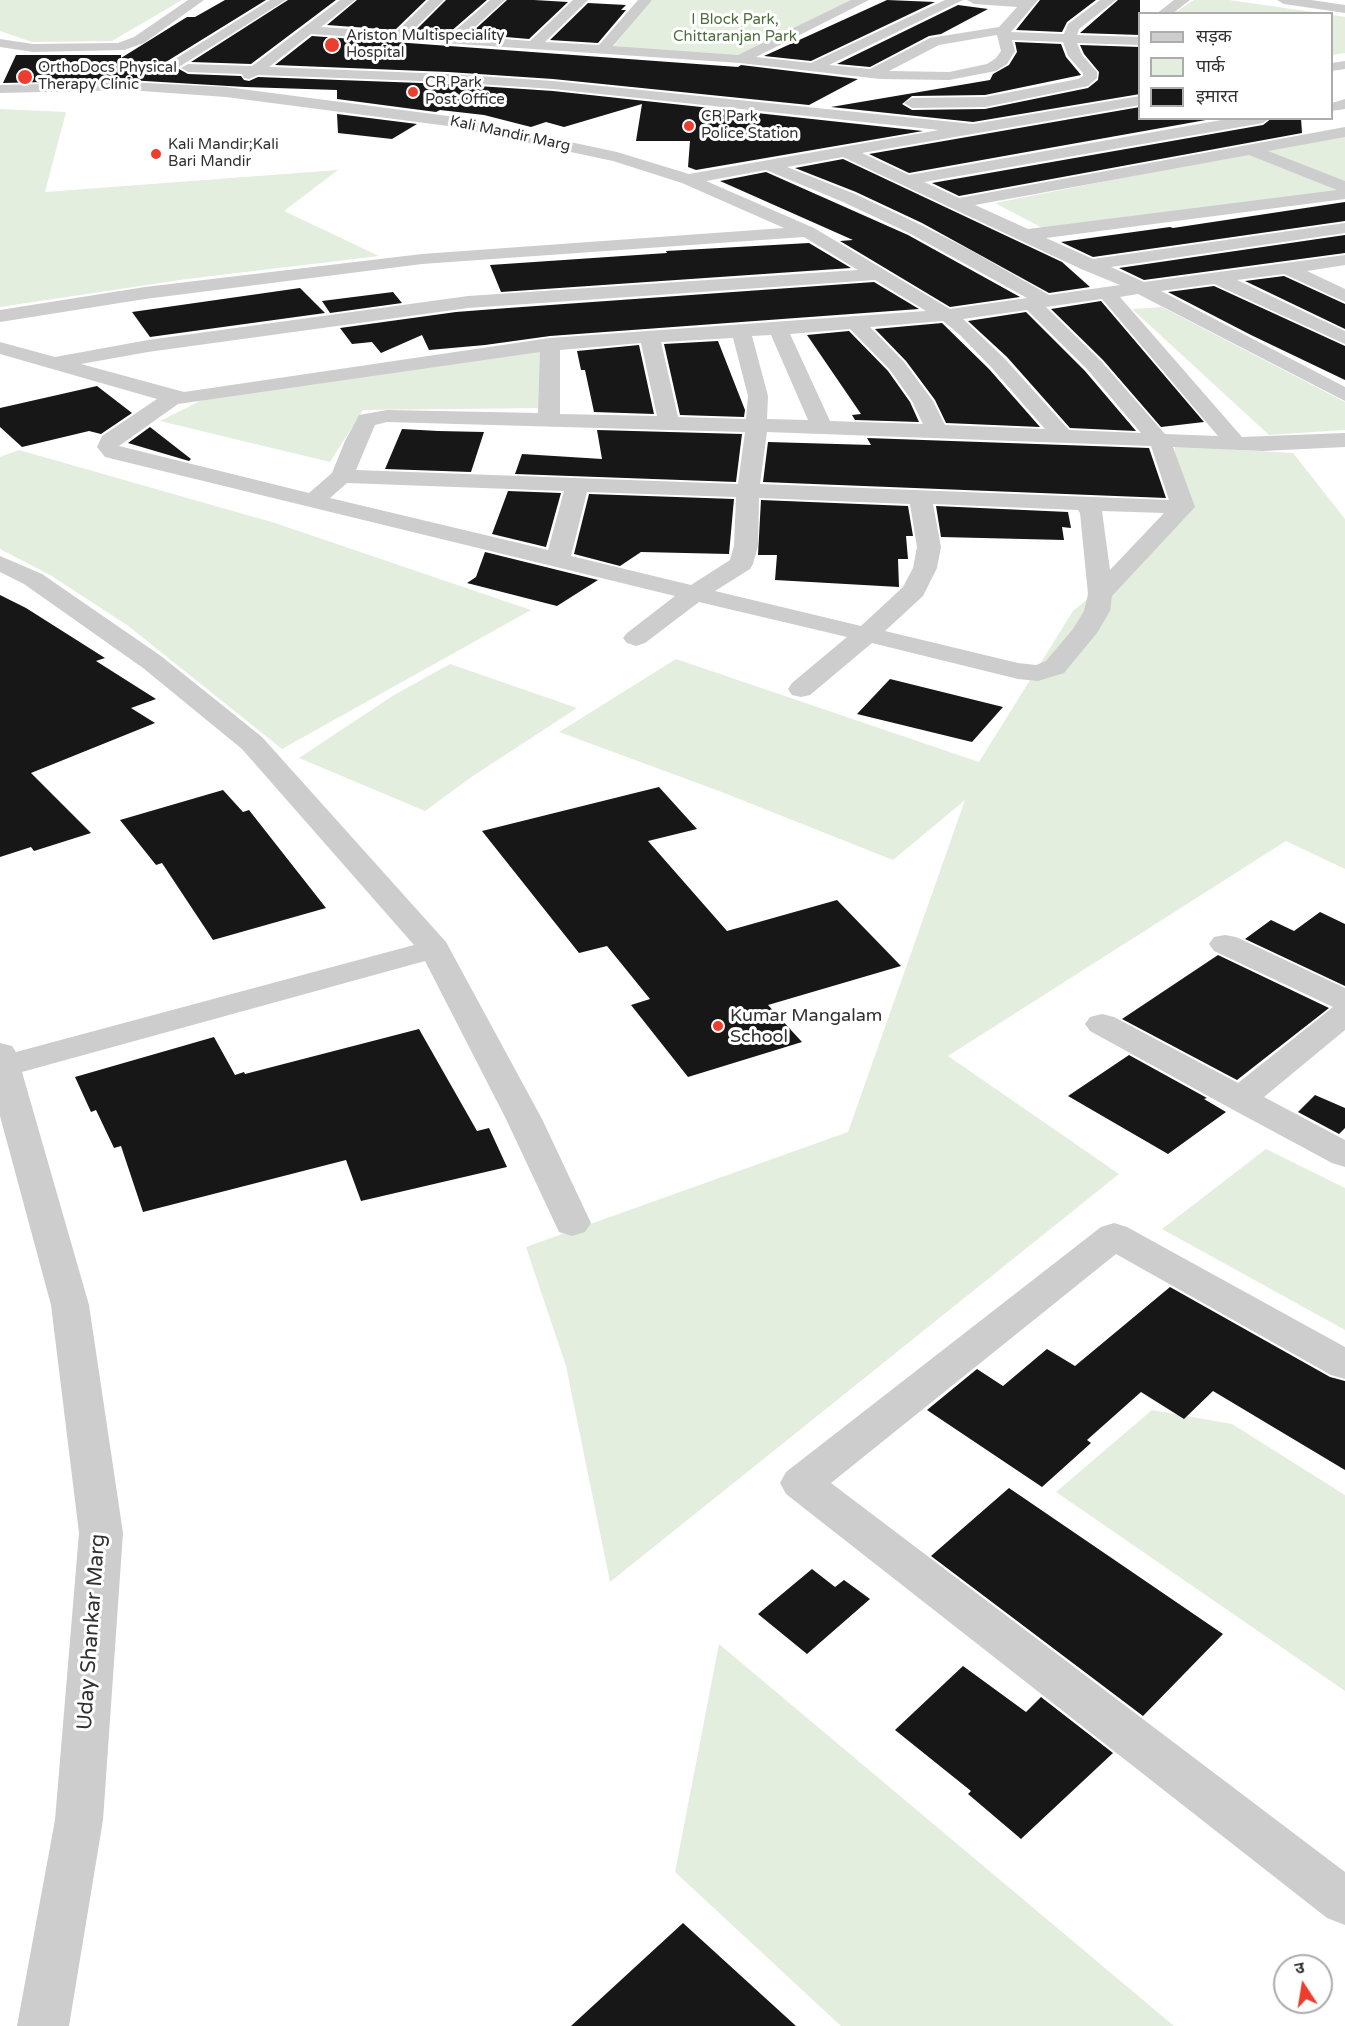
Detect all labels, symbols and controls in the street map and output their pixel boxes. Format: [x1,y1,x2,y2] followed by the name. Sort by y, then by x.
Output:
[673,11,797,46] park label: I Block Park, Chittaranjan Park
[1138,12,1333,120] legend
[1196,25,1232,47] text: सड़क
[346,27,505,62] place label: Ariston Multispeciality Hospital
[323,36,341,54] marker: Ariston Multispeciality Hospital
[1196,55,1225,77] text: पार्क
[38,59,177,94] place label: OrthoDocs Physical Therapy Clinic
[16,68,34,86] marker: OrthoDocs Physical Therapy Clinic
[425,74,505,109] place label: CR Park Post Office
[406,85,420,99] marker: CR Park Post Office
[1196,85,1238,107] text: इमारत
[701,108,798,143] place label: CR Park Police Station
[448,112,572,156] street label: Kali Mandir Marg
[682,119,696,133] marker: CR Park Police Station
[168,136,279,171] place label: Kali Mandir;Kali Bari Mandir
[149,147,163,161] marker: Kali Mandir;Kali Bari Mandir
[730,1005,882,1048] place label: Kumar Mangalam School
[711,1019,725,1033] marker: Kumar Mangalam School
[73,1533,111,1731] street label: Uday Shankar Marg
[1273,1954,1333,2014] north arrow
[1293,1958,1306,1979] text: उ

